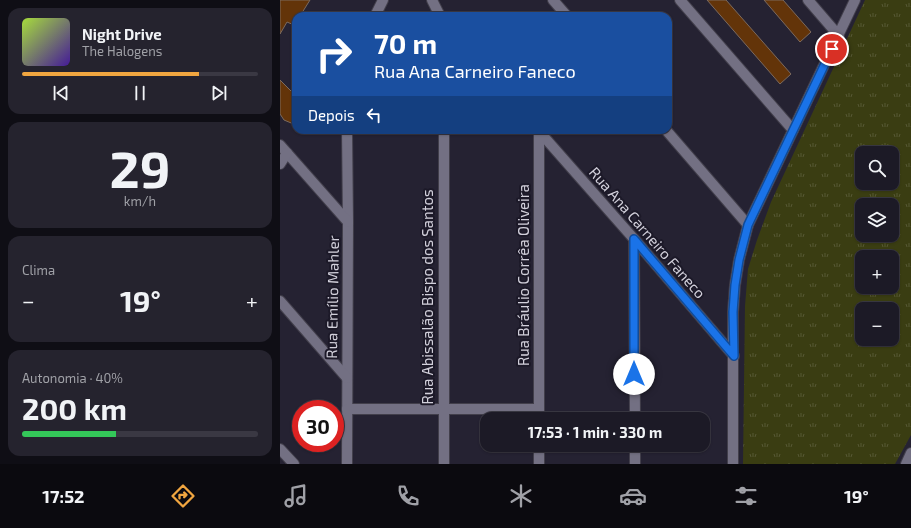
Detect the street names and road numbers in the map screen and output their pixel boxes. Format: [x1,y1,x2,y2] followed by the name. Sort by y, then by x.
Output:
[586,163,710,302] street label: Rua Ana Carneiro Faneco
[514,184,532,366] street label: Rua Bráulio Corrêa Oliveira
[418,189,436,405] street label: Rua Abissalão Bispo dos Santos
[322,235,342,359] street label: Rua Emílio Mahler

